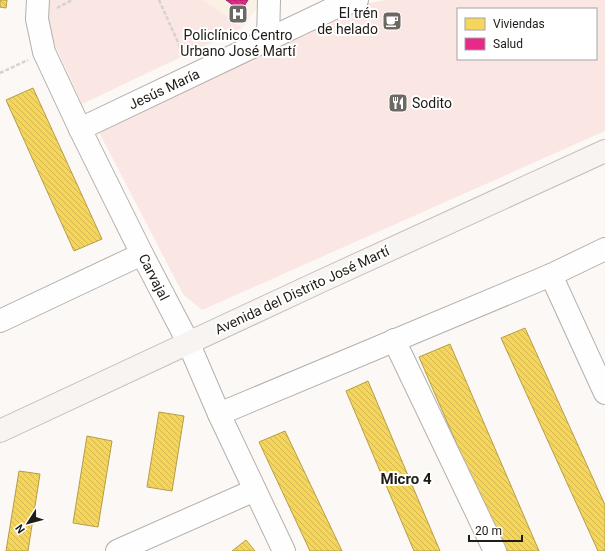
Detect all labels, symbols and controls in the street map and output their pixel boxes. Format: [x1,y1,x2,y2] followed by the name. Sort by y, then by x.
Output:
[227,3,249,25] hospital icon: Policlínico Centro Urbano José Martí
[317,5,378,37] place label: El trén de helado
[457,8,597,60] legend
[381,10,403,32] cafe icon: El trén de helado
[493,17,545,31] text: Viviendas
[180,27,296,59] place label: Policlínico Centro Urbano José Martí
[493,37,523,51] text: Salud
[126,66,202,112] street label: Jesús María
[387,92,409,114] restaurant icon: Sodito
[412,95,452,111] place label: Sodito
[212,242,392,338] street label: Avenida del Distrito José Martí
[135,251,173,303] street label: Carvajal
[381,470,432,488] district label: Micro 4
[8,503,48,543] north arrow
[469,517,522,543] scale bar
[13,521,28,536] text: N
[475,524,502,538] text: 20 m

